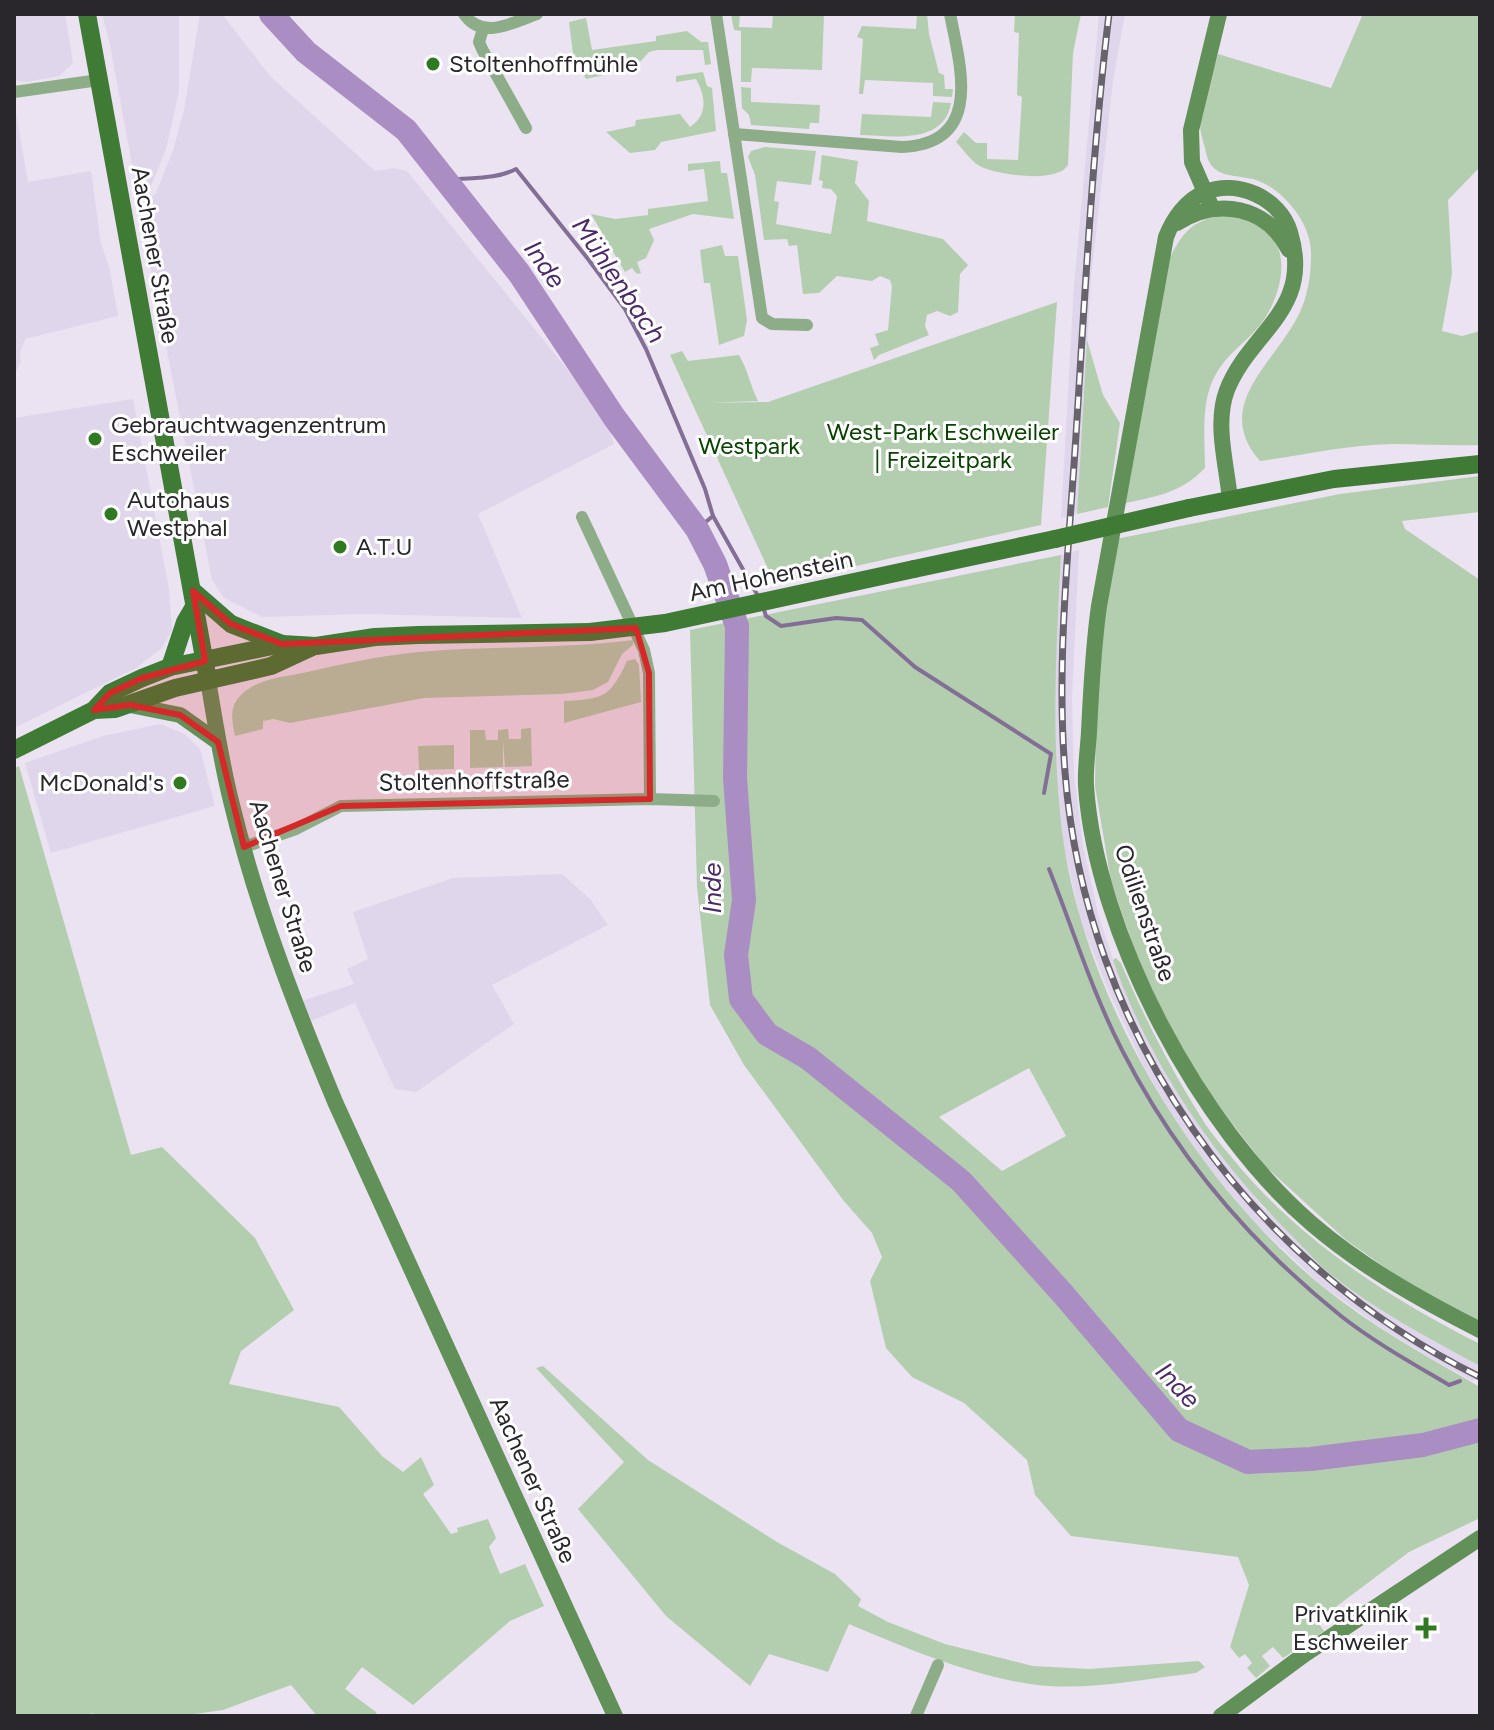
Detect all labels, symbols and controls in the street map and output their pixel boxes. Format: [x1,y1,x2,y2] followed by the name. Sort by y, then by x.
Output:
[449,49,638,78] place label: Stoltenhoffmühle
[424,55,442,73] marker: Stoltenhoffmühle
[126,164,185,346] street label: Aachener Straße
[565,211,673,349] water label: Mühlenbach
[517,234,573,294] water label: Inde
[111,410,386,467] place label: Gebrauchtwagenzentrum Eschweiler
[827,417,1059,474] park label: West-Park Eschweiler | Freizeitpark
[86,430,104,448] marker: Gebrauchtwagenzentrum Eschweiler
[698,431,800,460] park label: Westpark
[127,485,230,542] place label: Autohaus Westphal
[102,505,120,523] marker: Autohaus Westphal
[356,532,412,561] place label: A.T.U
[331,538,349,556] marker: A.T.U
[686,544,855,607] street label: Am Hohenstein
[378,764,570,797] street label: Stoltenhoffstraße
[39,768,164,797] place label: McDonald's
[171,774,189,792] marker: McDonald's
[243,796,324,976] street label: Aachener Straße
[1109,841,1182,985] street label: Odilienstraße
[696,862,728,914] water label: Inde
[1149,1355,1207,1415] water label: Inde
[484,1392,583,1568] street label: Aachener Straße
[1293,1599,1408,1656] place label: Privatklinik Eschweiler
[1415,1617,1437,1639] marker: Privatklinik Eschweiler

